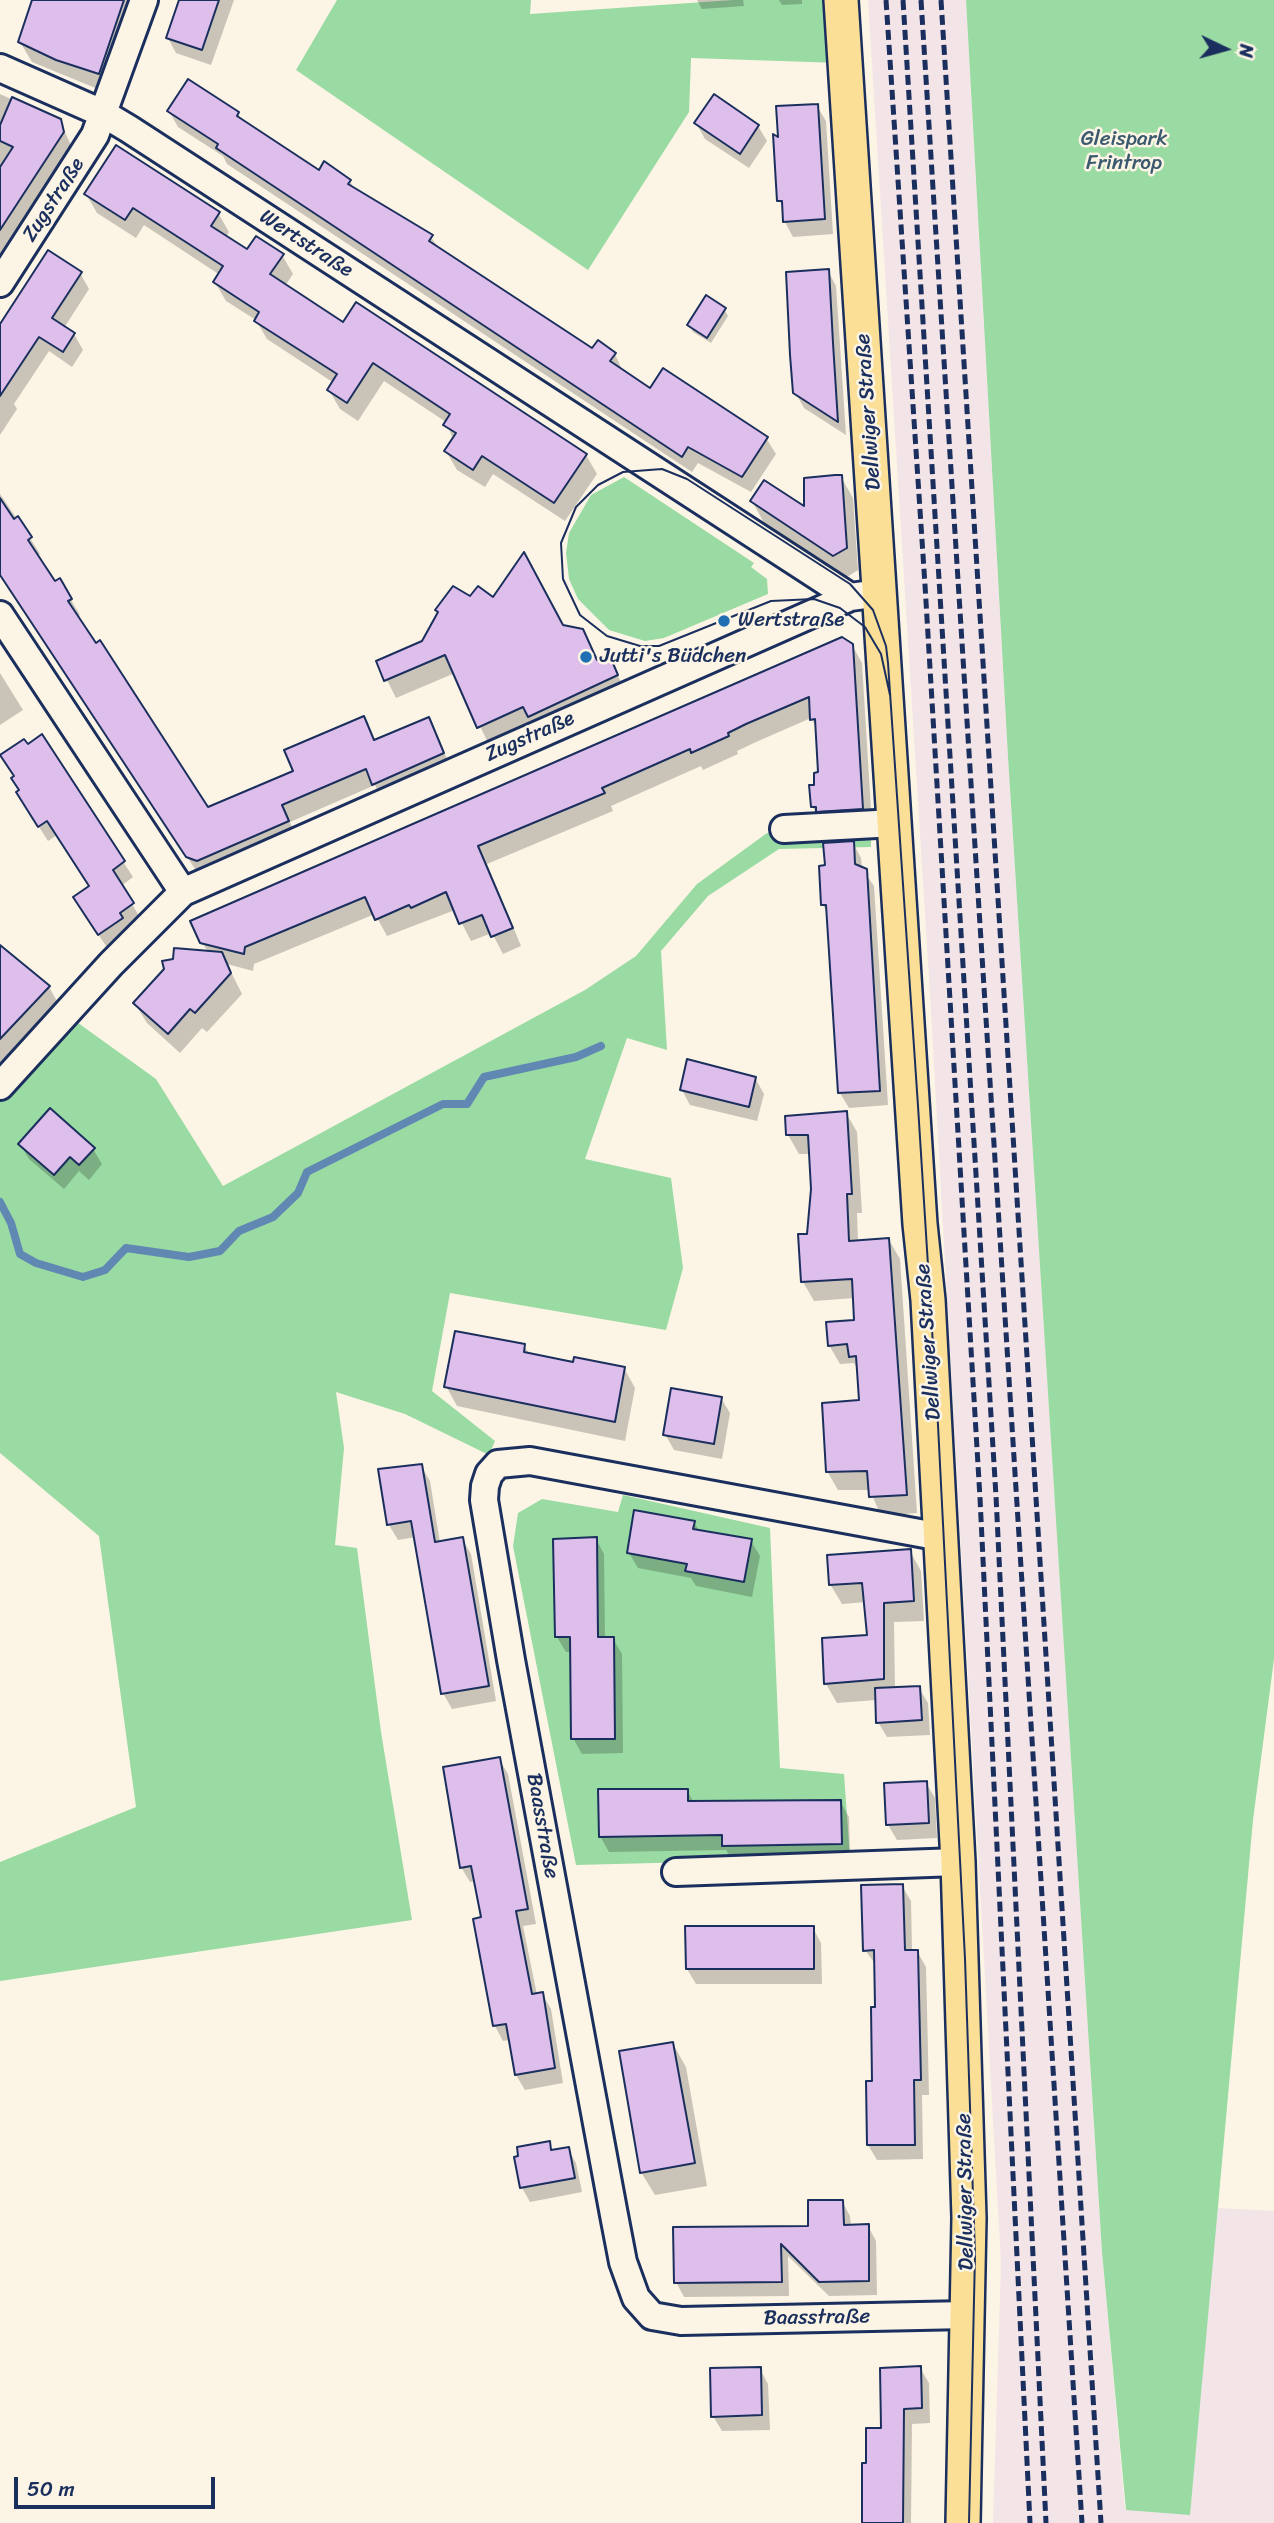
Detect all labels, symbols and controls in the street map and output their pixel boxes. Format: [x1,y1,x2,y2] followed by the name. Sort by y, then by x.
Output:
[1190,14,1260,84] north arrow
[1229,43,1263,59] text: N
[1081,127,1167,177] park label: Gleispark Frintrop
[18,153,90,247] street label: Zugstraße
[255,204,357,284] street label: Wertstraße
[851,333,887,491] street label: Dellwiger Straße
[738,608,844,634] place label: Wertstraße
[716,613,732,629] marker: Wertstraße
[600,644,746,670] place label: Jutti's Büdchen
[578,649,594,665] marker: Jutti's Büdchen
[481,706,579,768] street label: Zugstraße
[911,1263,947,1421] street label: Dellwiger Straße
[520,1771,564,1881] street label: Baasstraße
[952,2113,980,2271] street label: Dellwiger Straße
[764,2304,870,2332] street label: Baasstraße
[18,2464,219,2508] scale bar
[27,2470,75,2508] text: 50 m

